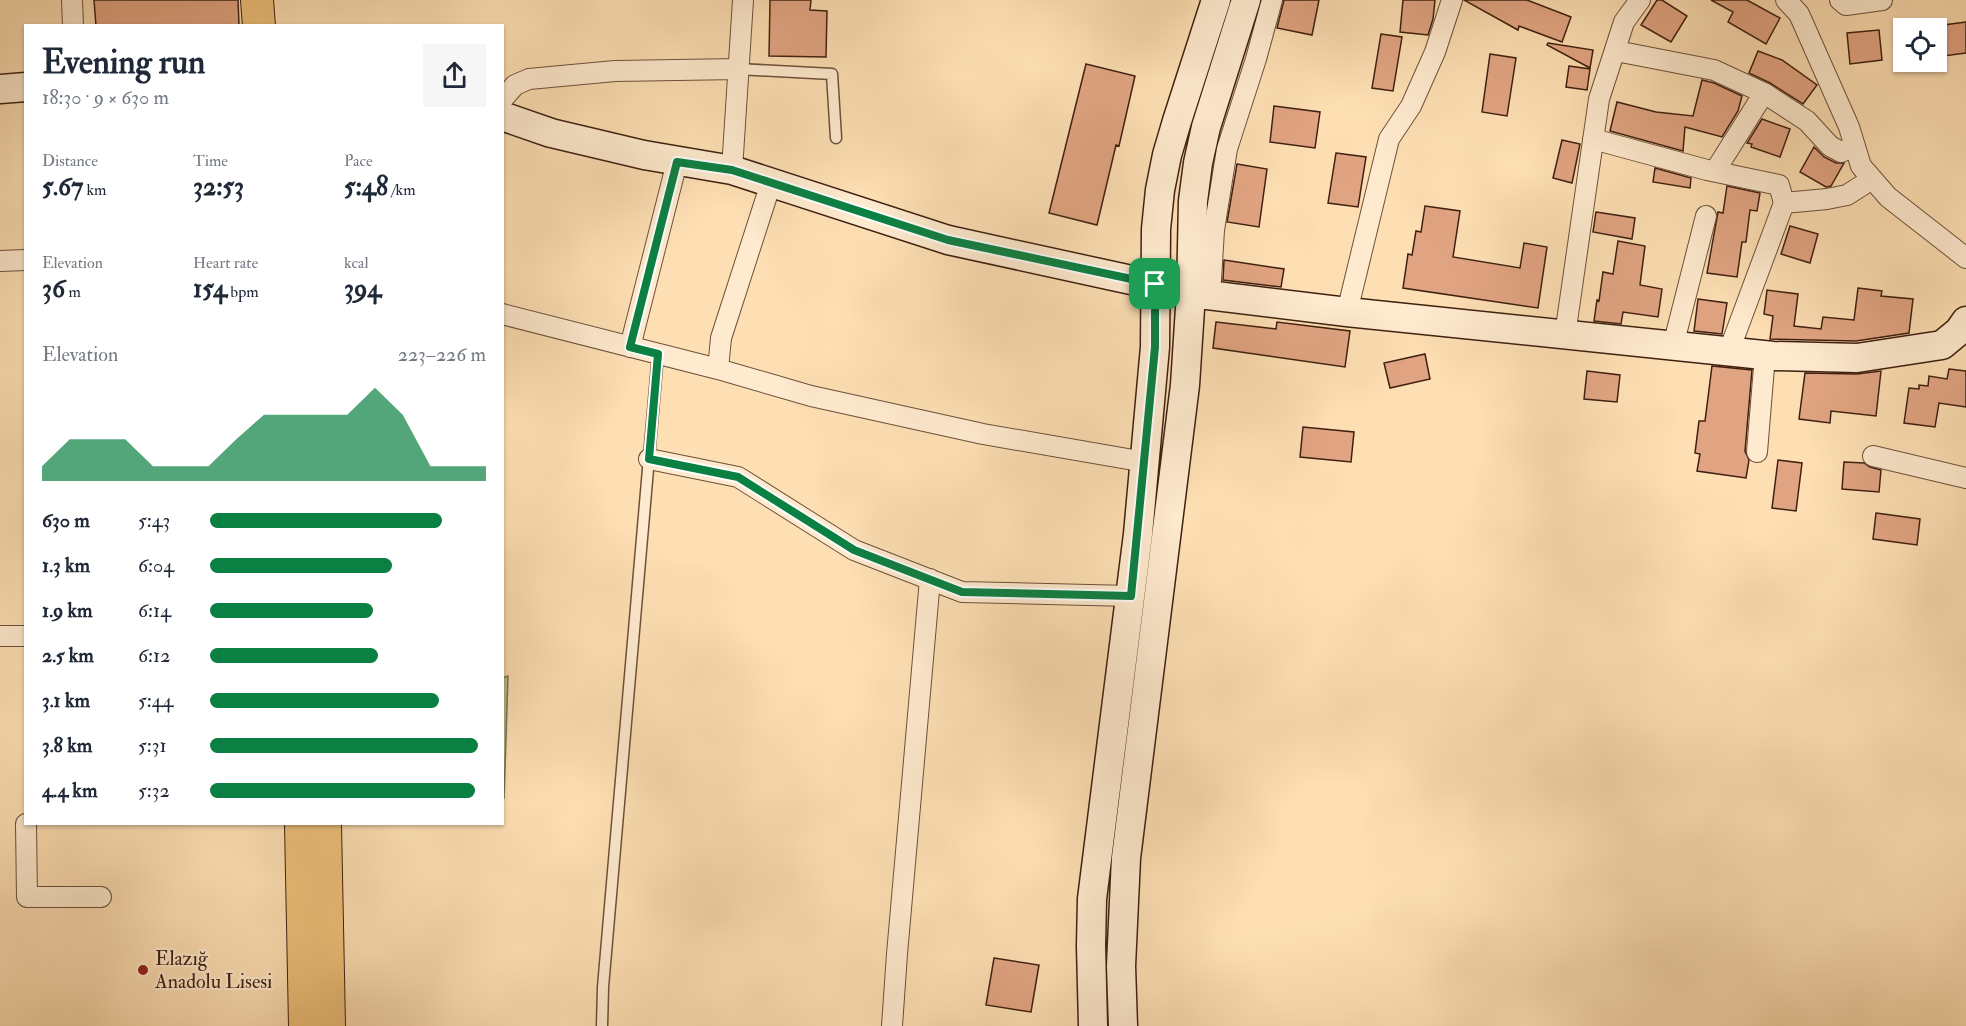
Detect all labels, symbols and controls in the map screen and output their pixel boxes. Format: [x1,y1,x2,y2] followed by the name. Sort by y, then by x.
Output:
[1893,18,1947,72] map controls
[1893,18,1947,72] button: locate
[42,42,205,83] text: Evening run
[423,44,486,107] button: share
[42,85,169,110] text: 18:30 · 9 × 630 m
[42,151,98,171] text: Distance
[193,151,228,171] text: Time
[344,151,373,171] text: Pace
[42,171,83,203] text: 5.67
[193,171,244,203] text: 32:53
[344,171,388,203] text: 5:48
[83,180,106,200] text: km
[388,180,416,200] text: /km
[42,253,103,273] text: Elevation
[193,253,258,273] text: Heart rate
[344,253,369,273] text: kcal
[1129,258,1180,309] pin
[1138,267,1171,300] icon: arrive
[42,273,65,305] text: 36
[193,273,227,305] text: 154
[344,273,381,305] text: 394
[65,282,81,302] text: m
[227,282,259,302] text: bpm
[42,342,118,367] text: Elevation
[398,342,486,367] text: 223–226 m
[42,508,90,533] text: 630 m
[138,508,170,533] text: 5:43
[42,553,90,578] text: 1.3 km
[138,553,174,578] text: 6:04
[42,598,93,623] text: 1.9 km
[138,598,171,623] text: 6:14
[42,643,94,668] text: 2.5 km
[138,643,170,668] text: 6:12
[42,688,90,713] text: 3.1 km
[138,688,173,713] text: 5:44
[42,733,92,758] text: 3.8 km
[138,733,167,758] text: 5:31
[42,778,97,803] text: 4.4 km
[138,778,170,803] text: 5:32
[154,946,272,994] place label: Elazığ Anadolu Lisesi
[136,963,150,977] marker: Elazığ Anadolu Lisesi

